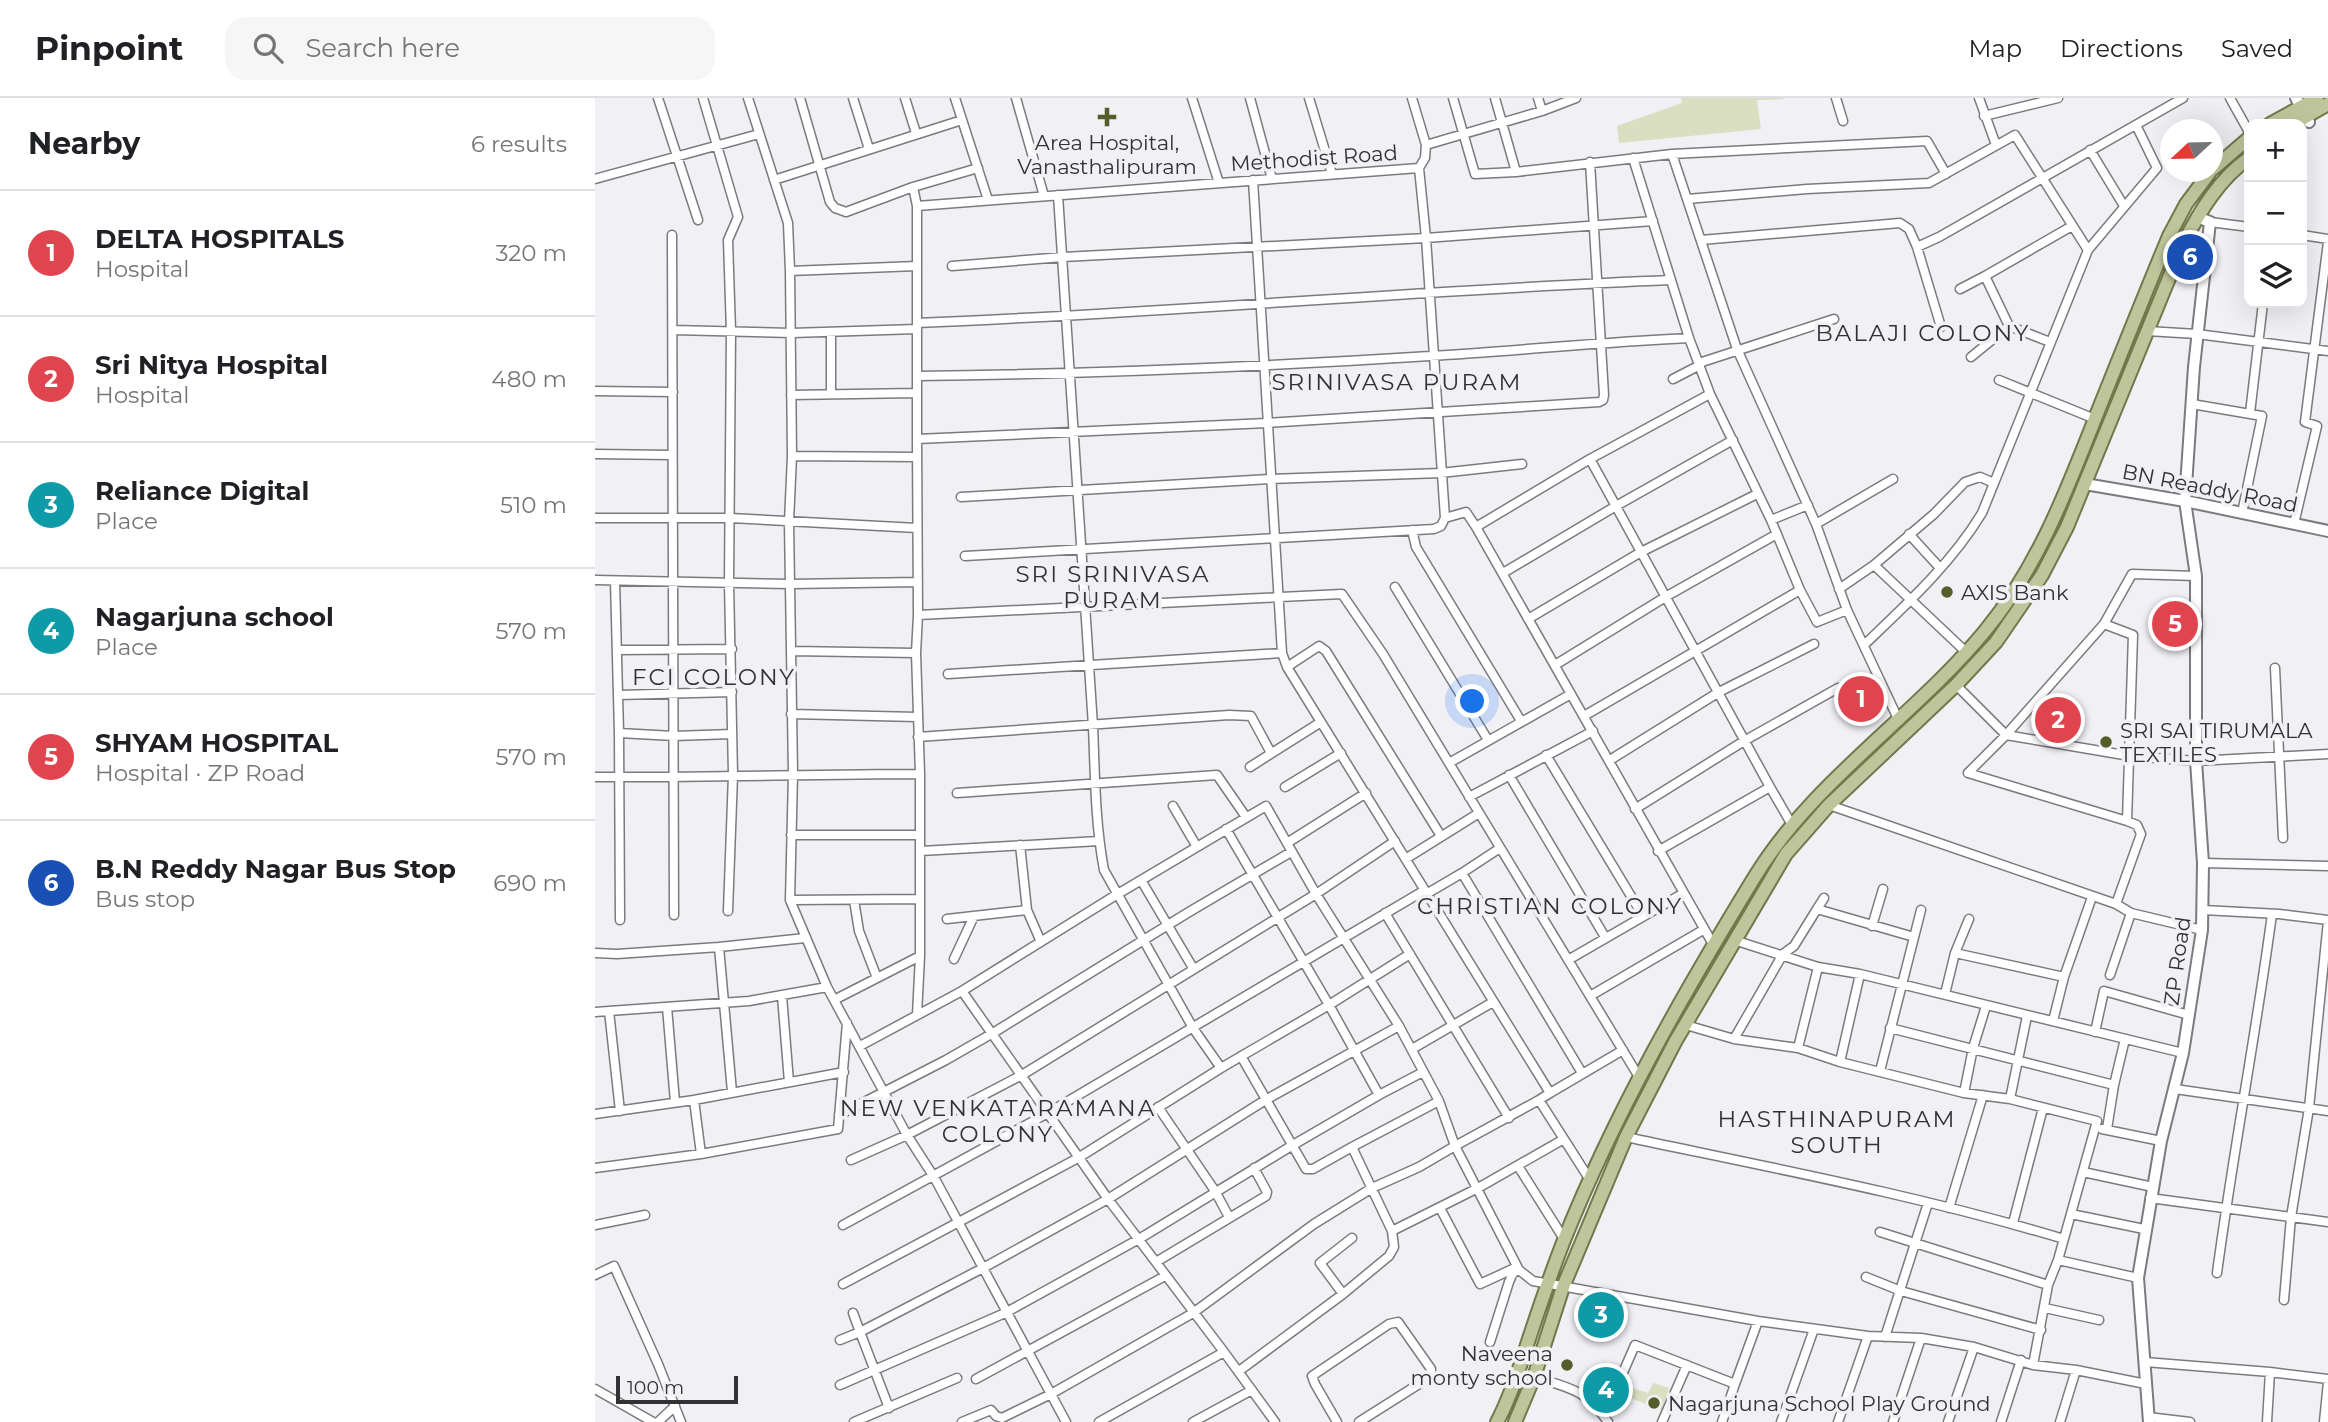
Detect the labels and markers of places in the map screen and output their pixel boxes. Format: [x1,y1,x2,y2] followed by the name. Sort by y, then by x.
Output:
[1097,107,1117,127] marker: Area Hospital, Vanasthalipuram
[1017,130,1197,179] place label: Area Hospital, Vanasthalipuram
[2167,231,2213,283] pin: 6
[1961,580,2069,605] place label: AXIS Bank
[1939,584,1955,600] marker: AXIS Bank
[2152,598,2198,650] pin: 5
[1838,673,1884,725] pin: 1
[2035,694,2081,746] pin: 2
[2120,718,2313,767] place label: SRI SAI TIRUMALA TEXTILES
[2098,734,2114,750] marker: SRI SAI TIRUMALA TEXTILES
[1578,1289,1624,1341] pin: 3
[1411,1341,1553,1390] place label: Naveena monty school
[1559,1357,1575,1373] marker: Naveena monty school
[1583,1364,1629,1416] pin: 4
[1668,1391,1991,1416] place label: Nagarjuna School Play Ground
[1646,1395,1662,1411] marker: Nagarjuna School Play Ground

